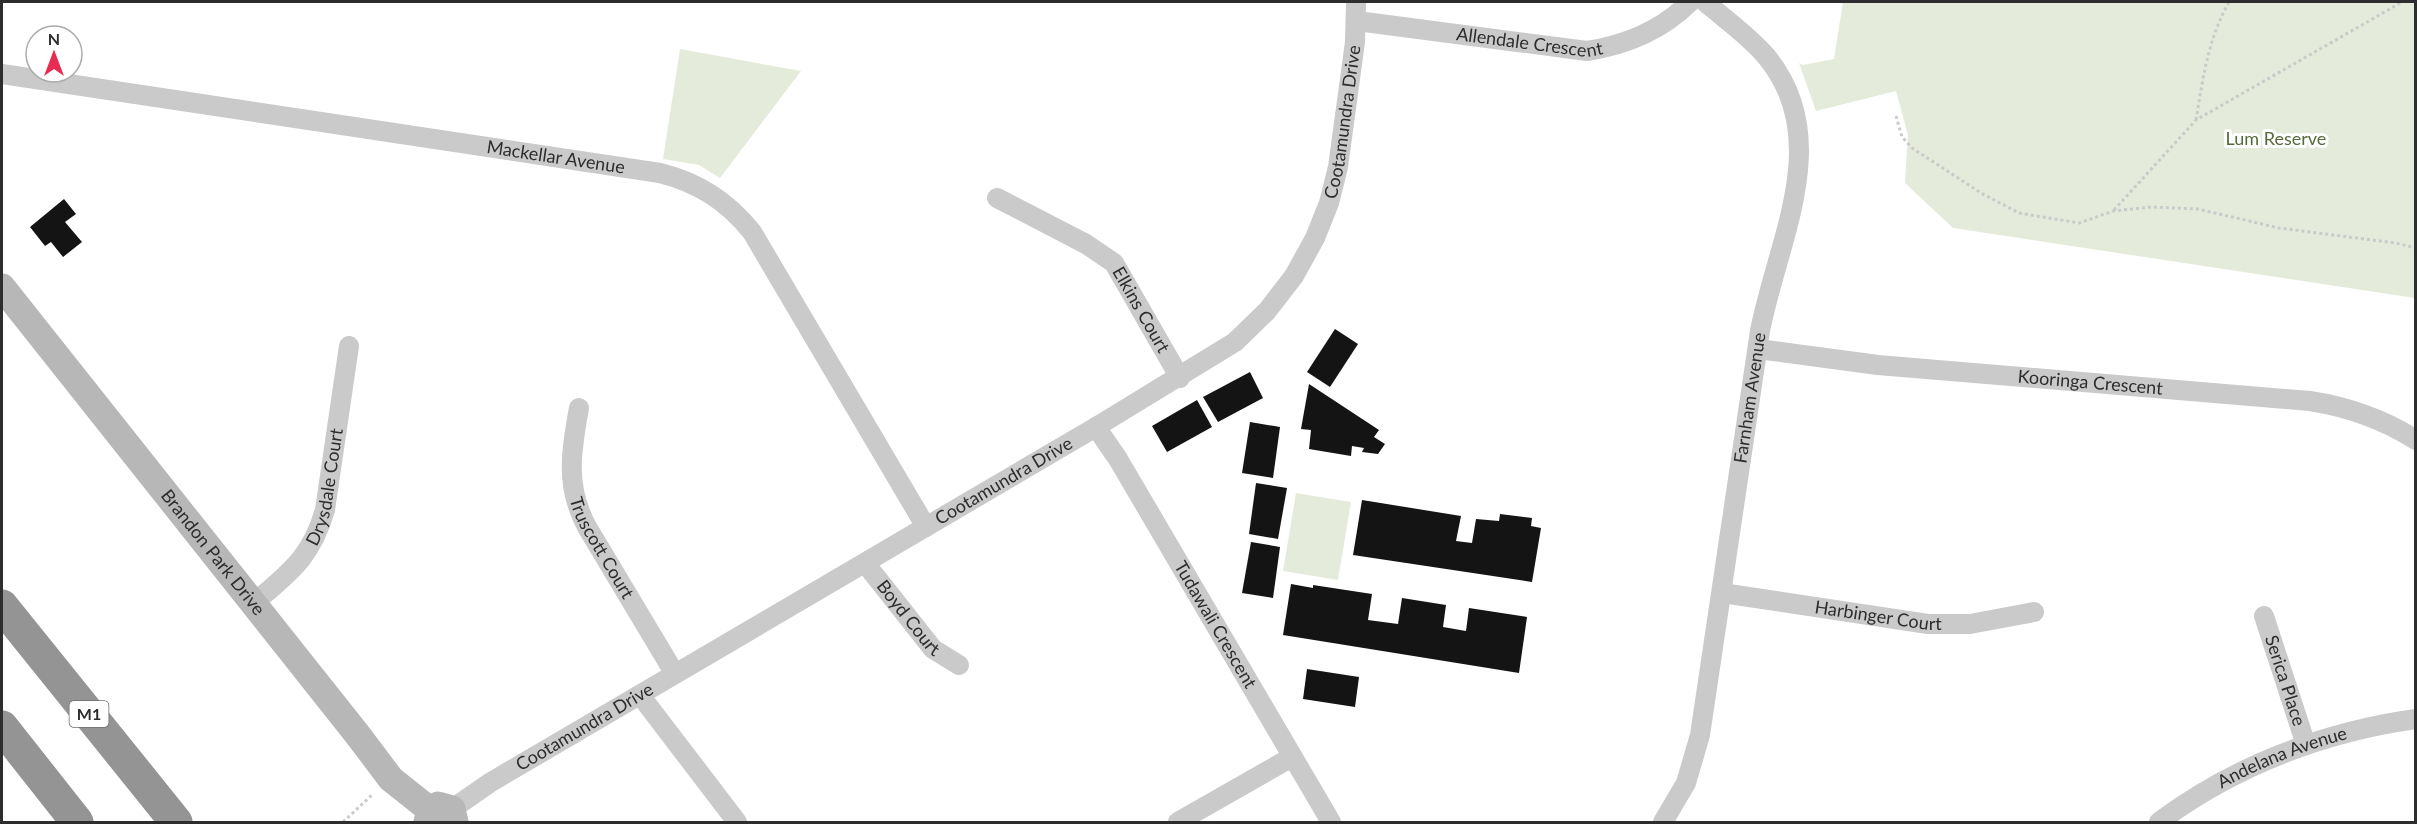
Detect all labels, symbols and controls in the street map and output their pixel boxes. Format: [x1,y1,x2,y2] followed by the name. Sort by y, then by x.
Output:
[1455,22,1605,61] street label: Allendale Crescent
[24,24,84,84] north arrow
[48,29,60,48] text: N
[1318,44,1364,201] street label: Cootamundra Drive
[2226,127,2326,149] park label: Lum Reserve
[485,135,627,178] street label: Mackellar Avenue
[1108,262,1175,357] street label: Elkins Court
[1728,331,1770,465] street label: Farnham Avenue
[2017,365,2164,399] street label: Kooringa Crescent
[300,426,347,549] street label: Drysdale Court
[931,431,1076,529] street label: Cootamundra Drive
[157,484,270,619] street label: Brandon Park Drive
[566,494,640,603] street label: Truscott Court
[1170,557,1262,692] street label: Tudawali Crescent
[873,575,944,661] street label: Boyd Court
[1813,595,1942,634] street label: Harbinger Court
[2261,632,2311,729] street label: Serica Place
[512,677,657,775] street label: Cootamundra Drive
[70,701,109,727] road number: M1
[2213,721,2349,792] street label: Andelana Avenue

